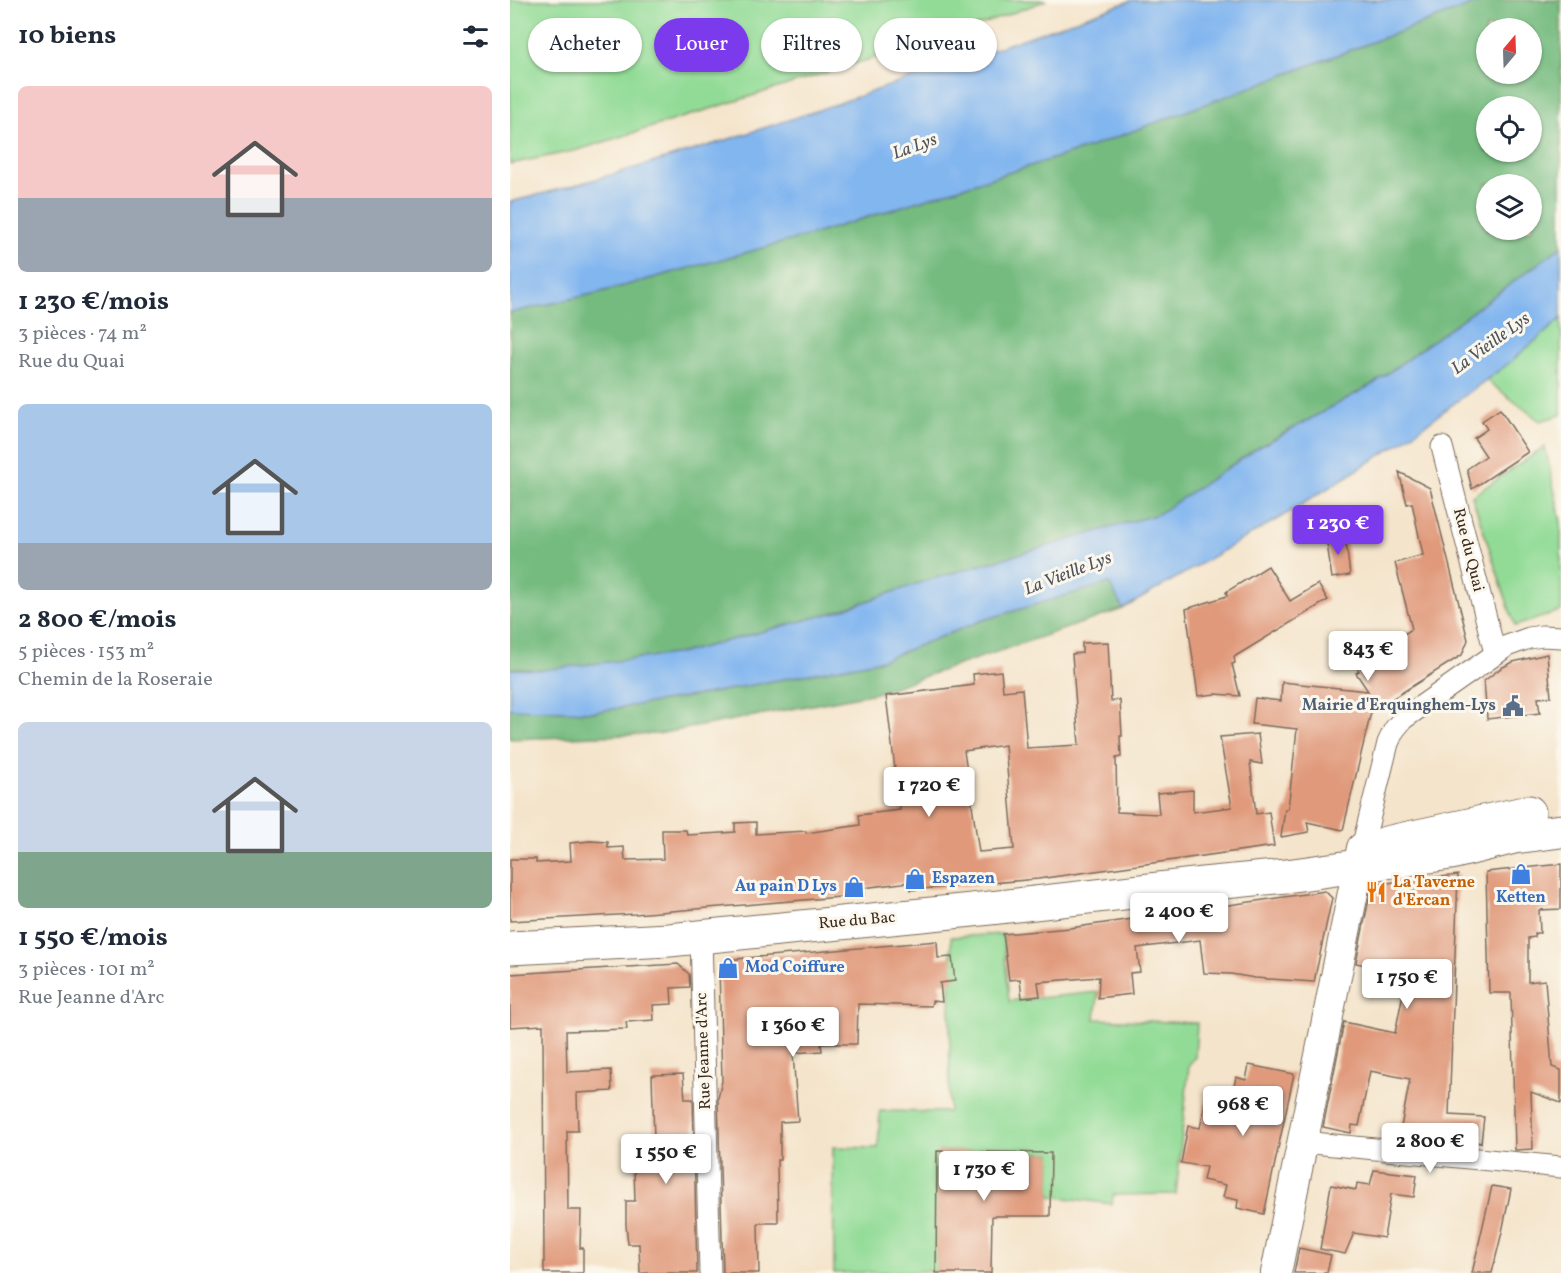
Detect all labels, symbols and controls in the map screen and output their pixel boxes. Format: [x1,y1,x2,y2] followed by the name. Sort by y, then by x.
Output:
[18,18,116,54] text: 10 biens
[528,18,642,72] chip: Acheter
[654,18,749,72] chip: Louer
[761,18,862,72] chip: Filtres
[874,18,997,72] chip: Nouveau
[1476,18,1542,84] north arrow
[1476,18,1542,240] map controls
[459,20,492,53] icon: filters
[1476,96,1542,162] button: locate
[201,125,309,233] icon: home
[889,127,941,167] water label: La Lys
[1476,174,1542,240] button: layers
[18,284,169,320] text: 1 230 €/mois
[1446,307,1536,381] water label: La Vieille Lys
[18,320,147,348] text: 3 pièces · 74 m²
[18,348,125,376] text: Rue du Quai
[201,443,309,551] icon: home
[1283,505,1393,556] pin: 1 230 €
[1447,506,1489,594] street label: Rue du Quai
[1306,510,1370,538] text: 1 230 €
[1021,546,1116,602] water label: La Vieille Lys
[18,602,177,638] text: 2 800 €/mois
[1326,631,1410,682] pin: 843 €
[1343,636,1393,664] text: 843 €
[18,638,154,666] text: 5 pièces · 153 m²
[18,666,213,694] text: Chemin de la Roseraie
[1501,694,1525,718] public building icon: Mairie d'Erquinghem-Lys
[1302,695,1496,717] place label: Mairie d'Erquinghem-Lys
[201,761,309,869] icon: home
[874,767,984,818] pin: 1 720 €
[898,772,960,800] text: 1 720 €
[1509,862,1533,886] shop icon: Ketten
[903,867,927,891] shop icon: Espazen
[932,868,995,890] place label: Espazen
[1393,872,1475,912] place label: La Taverne d'Ercan
[842,875,866,899] shop icon: Au pain D Lys
[735,876,837,898] place label: Au pain D Lys
[1364,880,1388,904] restaurant icon: La Taverne d'Ercan
[1496,887,1546,909] place label: Ketten
[1124,893,1234,944] pin: 2 400 €
[1144,898,1214,926] text: 2 400 €
[818,907,896,935] street label: Rue du Bac
[18,920,168,956] text: 1 550 €/mois
[18,956,155,984] text: 3 pièces · 101 m²
[716,956,740,980] shop icon: Mod Coiffure
[745,957,845,979] place label: Mod Coiffure
[1352,959,1462,1010] pin: 1 750 €
[1376,964,1438,992] text: 1 750 €
[18,984,164,1012] text: Rue Jeanne d'Arc
[691,992,717,1110] street label: Rue Jeanne d'Arc
[738,1007,848,1058] pin: 1 360 €
[761,1012,825,1040] text: 1 360 €
[1201,1086,1285,1137] pin: 968 €
[1217,1091,1269,1119] text: 968 €
[1375,1123,1485,1174] pin: 2 800 €
[1396,1128,1464,1156] text: 2 800 €
[611,1134,721,1185] pin: 1 550 €
[635,1139,697,1167] text: 1 550 €
[929,1151,1039,1202] pin: 1 730 €
[953,1156,1015,1184] text: 1 730 €

